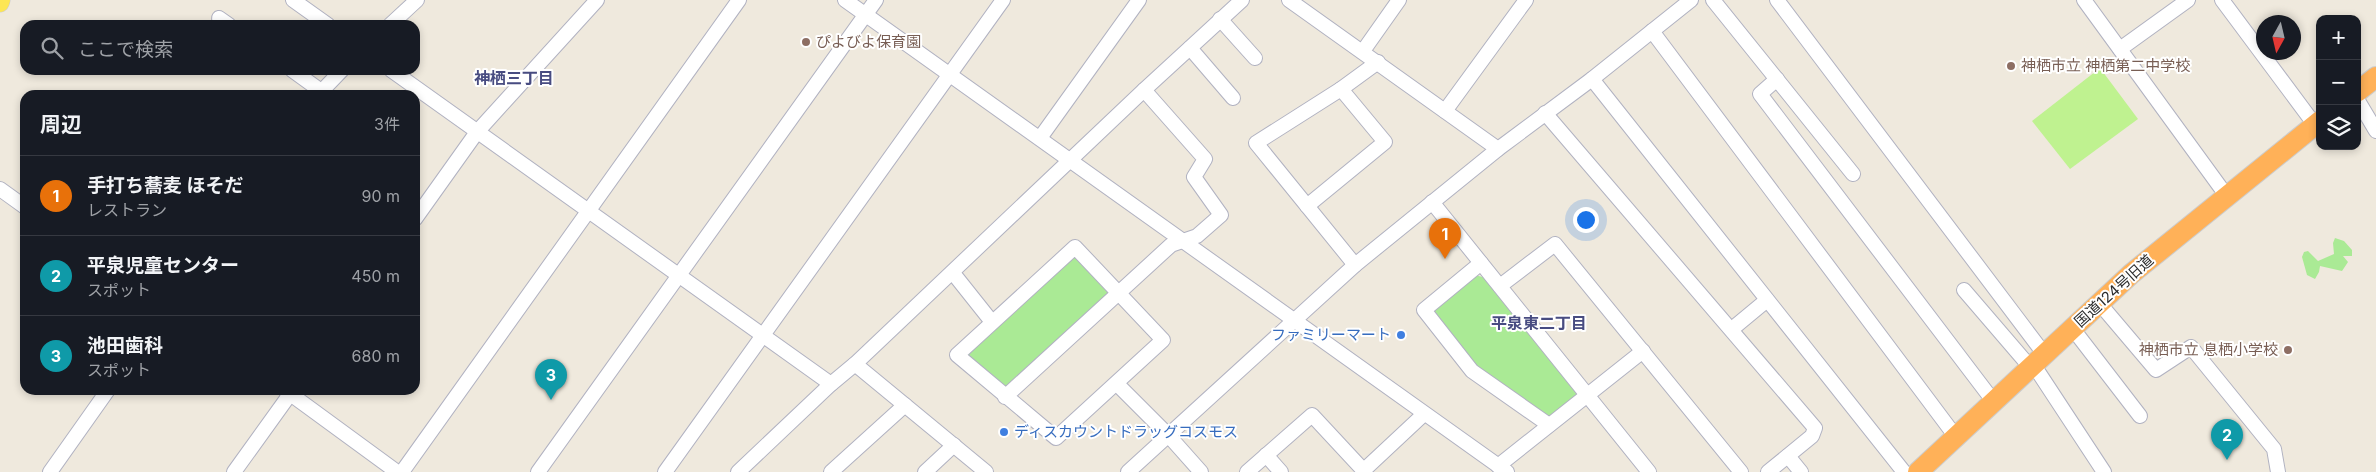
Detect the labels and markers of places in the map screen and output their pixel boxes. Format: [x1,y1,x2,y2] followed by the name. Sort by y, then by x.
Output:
[816,32,921,51] place label: ぴよびよ保育園
[800,36,812,48] marker: ぴよびよ保育園
[2021,56,2190,75] place label: 神栖市立 神栖第二中学校
[2005,60,2017,72] marker: 神栖市立 神栖第二中学校
[1429,218,1461,259] pin: 1
[1271,325,1391,344] place label: ファミリーマート
[1395,329,1407,341] marker: ファミリーマート
[2139,340,2278,359] place label: 神栖市立 息栖小学校
[2282,344,2294,356] marker: 神栖市立 息栖小学校
[535,359,567,400] pin: 3
[2211,419,2243,460] pin: 2
[1014,422,1238,441] place label: ディスカウントドラッグコスモス
[998,426,1010,438] marker: ディスカウントドラッグコスモス

